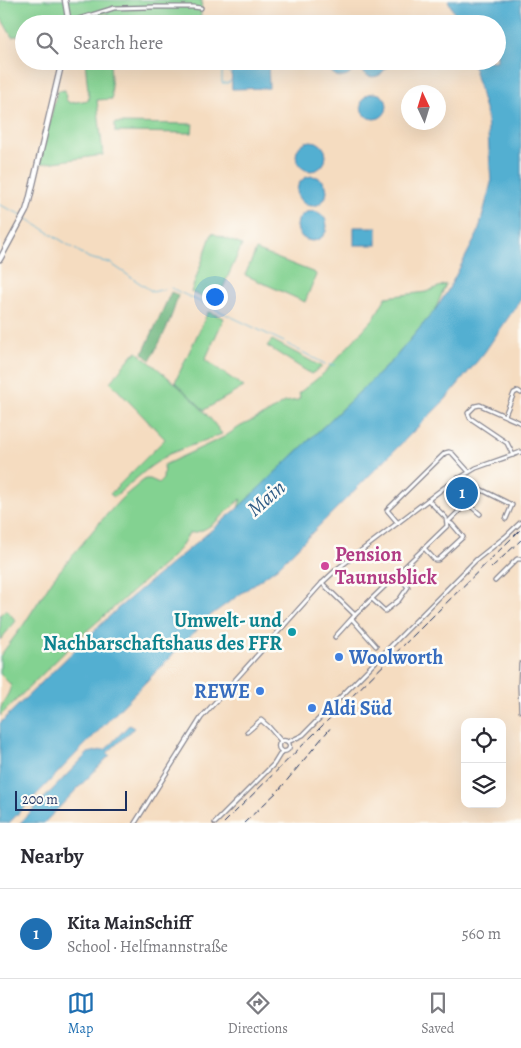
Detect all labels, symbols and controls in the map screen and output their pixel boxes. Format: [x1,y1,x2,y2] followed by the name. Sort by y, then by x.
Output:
[15,15,506,70] search box
[33,29,61,57] icon: search
[73,30,163,56] text: Search here
[401,85,446,130] north arrow
[202,284,228,310] your location
[241,474,291,522] water label: Main
[446,474,478,512] pin: 1
[335,541,437,591] place label: Pension Taunusblick
[319,560,331,572] marker: Pension Taunusblick
[43,607,282,657] place label: Umwelt- und Nachbarschaftshaus des FFR
[286,626,298,638] marker: Umwelt- und Nachbarschaftshaus des FFR
[348,644,443,671] place label: Woolworth
[333,651,345,663] marker: Woolworth
[194,678,250,705] place label: REWE
[254,685,266,697] marker: REWE
[321,695,392,722] place label: Aldi Süd
[306,702,318,714] marker: Aldi Süd
[461,718,506,808] map controls
[461,718,506,763] button: locate
[461,763,506,808] button: layers
[15,788,128,811] scale bar
[22,790,58,809] text: 200 m
[20,842,83,870] text: Nearby
[67,910,191,936] text: Kita MainSchiff
[33,923,39,945] text: 1
[462,923,501,945] text: 560 m
[67,936,228,958] text: School · Helfmannstraße
[67,989,95,1038] tab: Map
[228,989,288,1038] tab: Directions
[421,989,454,1038] tab: Saved

